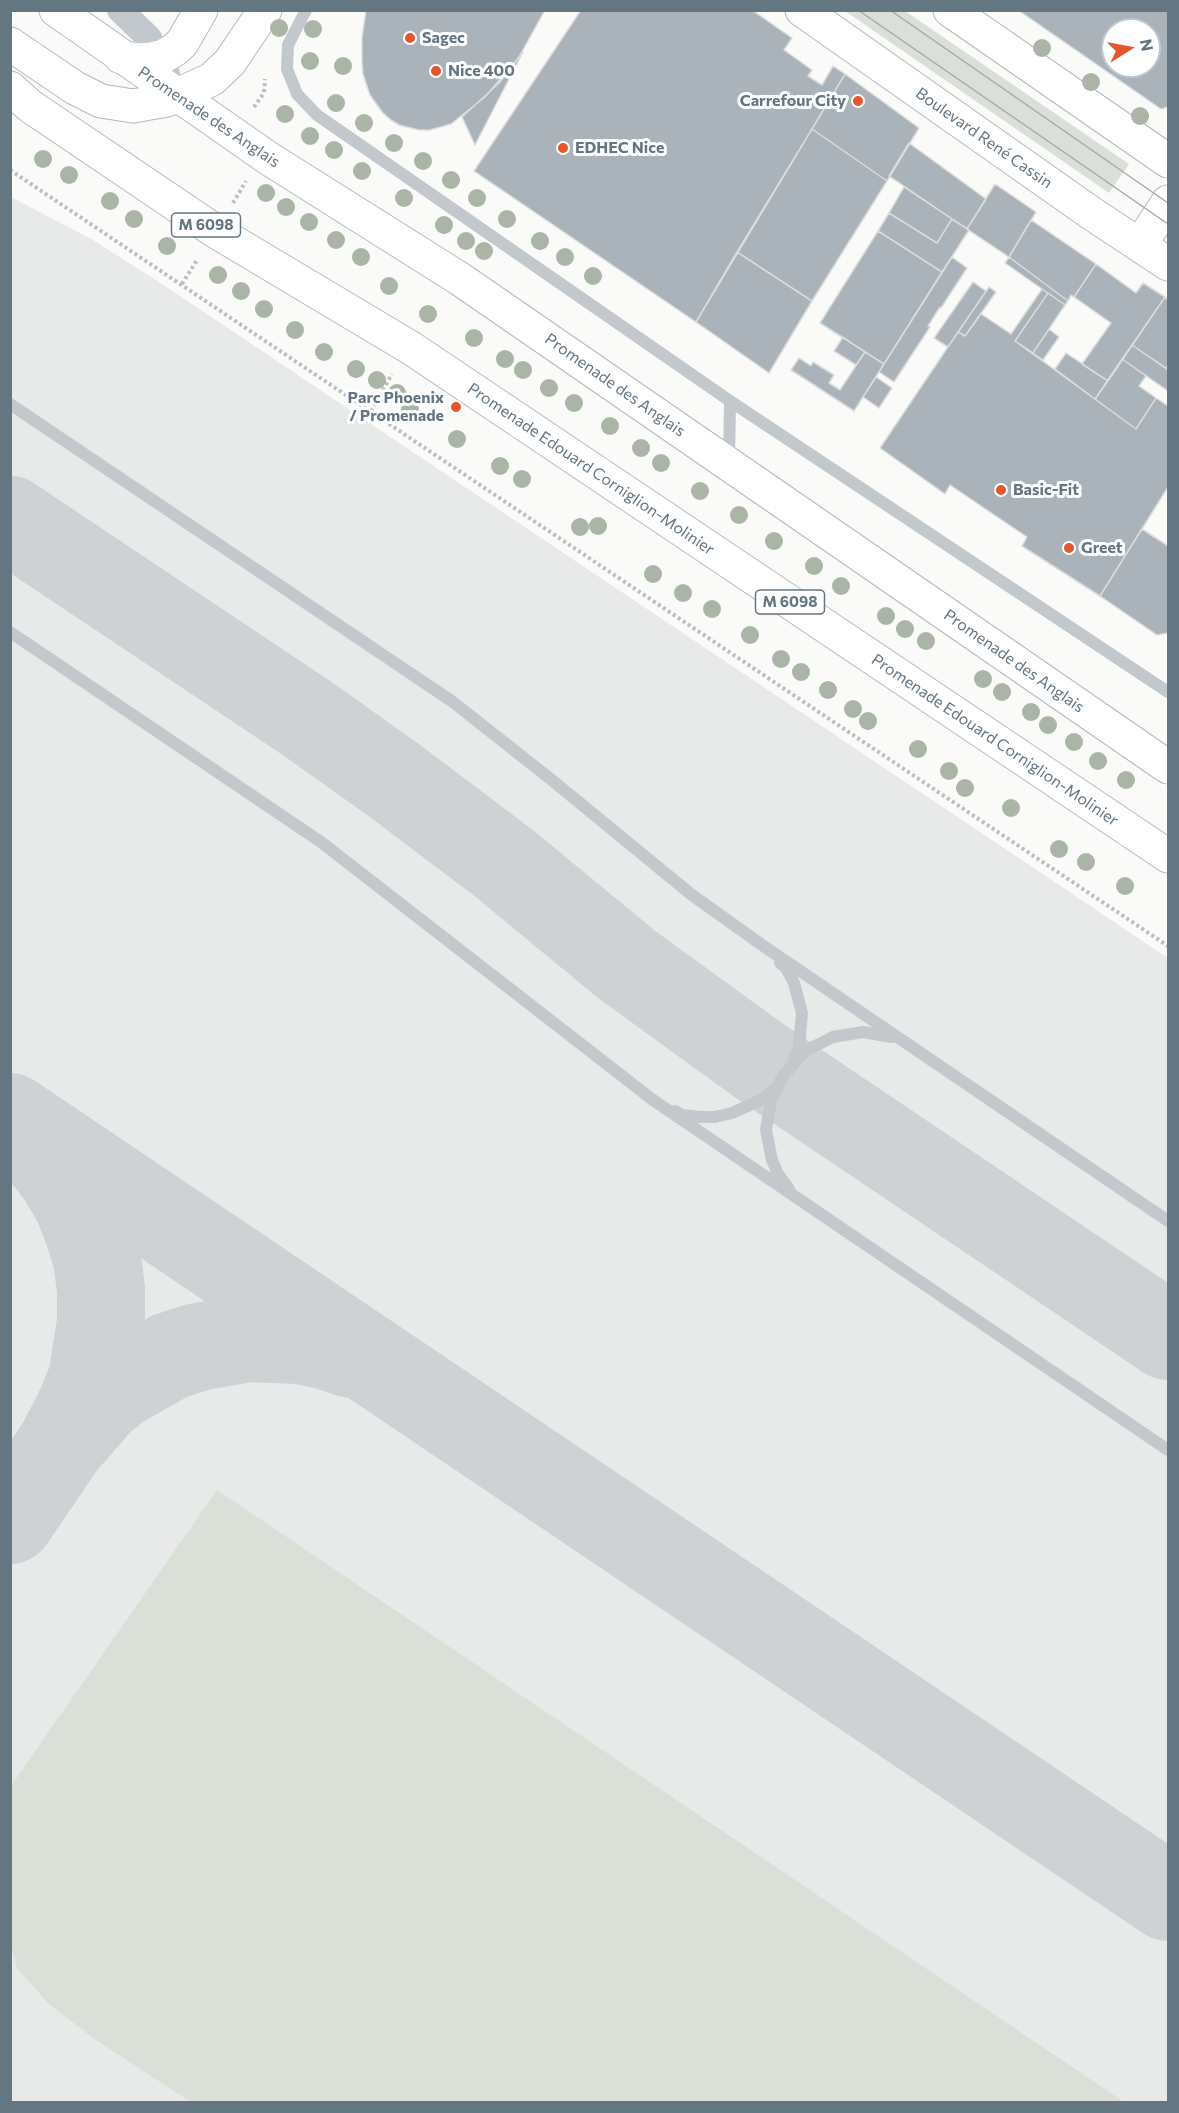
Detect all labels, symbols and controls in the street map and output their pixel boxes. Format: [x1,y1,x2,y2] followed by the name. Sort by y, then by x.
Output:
[1101,18,1161,78] north arrow
[422,28,465,48] place label: Sagec
[403,31,417,45] marker: Sagec
[1137,37,1158,53] text: N
[448,61,515,81] place label: Nice 400
[134,62,284,172] street label: Promenade des Anglais
[429,64,443,78] marker: Nice 400
[912,84,1056,192] street label: Boulevard René Cassin
[740,91,846,111] place label: Carrefour City
[851,94,865,108] marker: Carrefour City
[575,138,664,158] place label: EDHEC Nice
[556,141,570,155] marker: EDHEC Nice
[172,213,240,237] road number: M 6098
[541,329,689,441] street label: Promenade des Anglais
[464,379,718,559] street label: Promenade Edouard Corniglion-Molinier
[348,388,444,426] place label: Parc Phoenix / Promenade
[449,400,463,414] marker: Parc Phoenix / Promenade
[1013,480,1079,500] place label: Basic-Fit
[994,483,1008,497] marker: Basic-Fit
[1081,538,1123,558] place label: Greet
[1062,541,1076,555] marker: Greet
[756,590,824,614] road number: M 6098
[940,605,1088,717] street label: Promenade des Anglais
[868,650,1122,830] street label: Promenade Edouard Corniglion-Molinier

